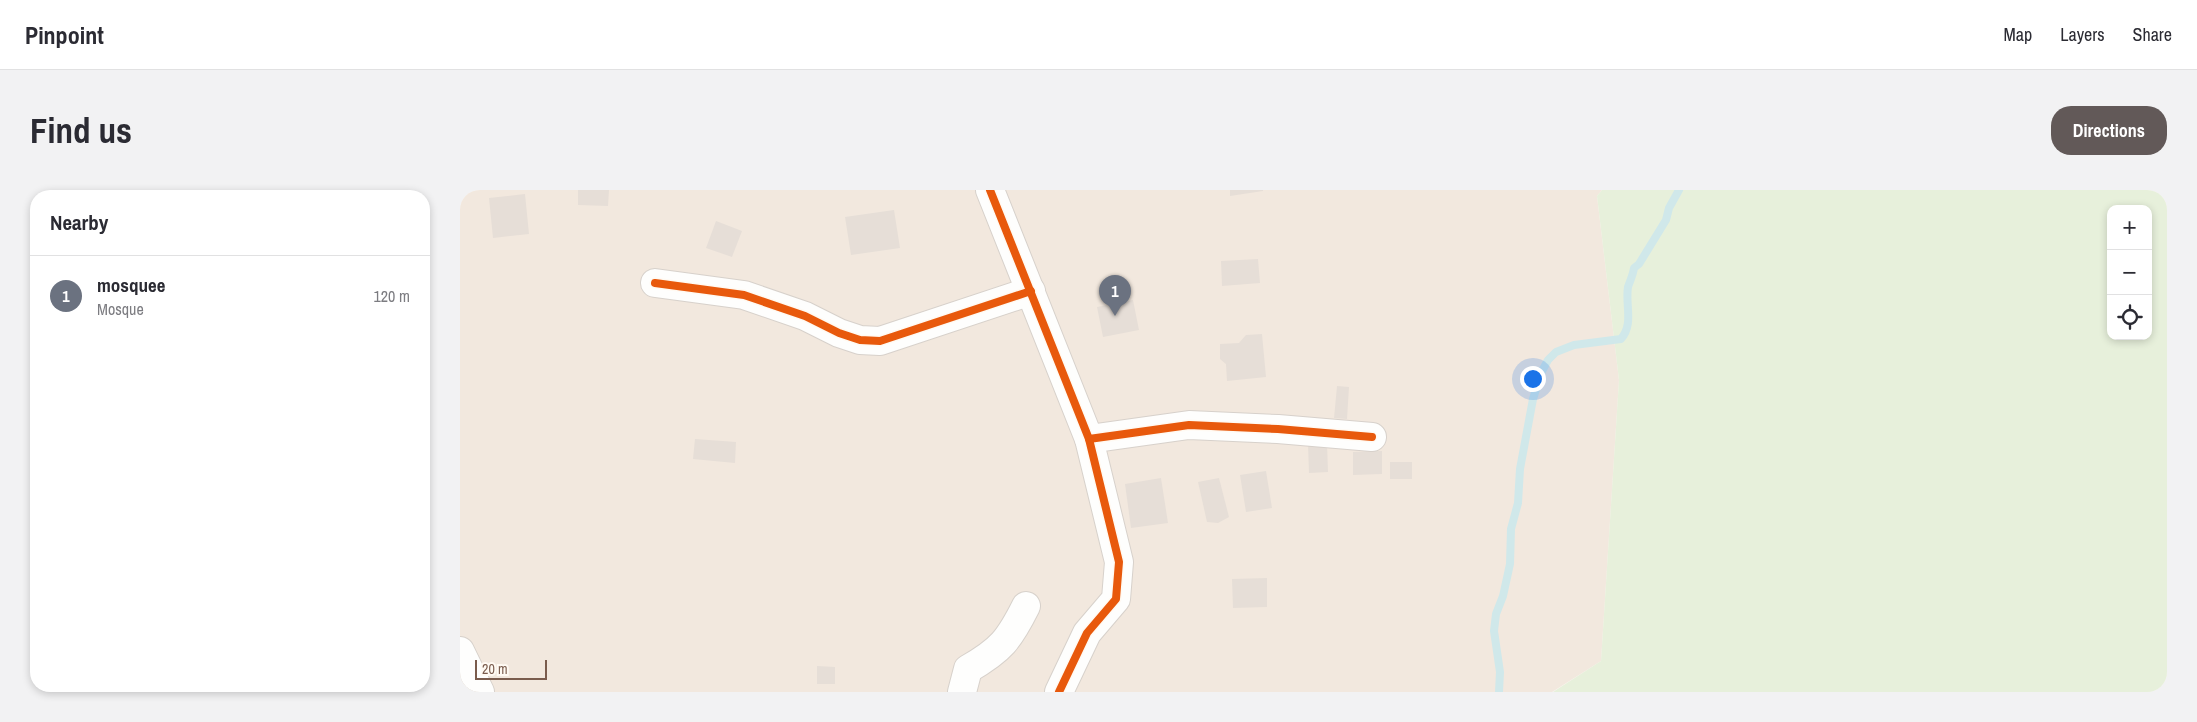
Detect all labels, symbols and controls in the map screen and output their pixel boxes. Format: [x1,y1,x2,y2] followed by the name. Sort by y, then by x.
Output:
[25,19,104,51] text: Pinpoint
[2004,22,2032,47] text: Map
[2060,22,2105,47] text: Layers
[2133,22,2172,47] text: Share
[2051,106,2167,155] button: Directions
[30,107,132,154] text: Find us
[2107,205,2152,340] map controls
[2107,205,2152,250] button: +
[50,208,108,237] text: Nearby
[2107,250,2152,295] button: −
[97,272,165,298] text: mosquee
[1099,275,1131,316] pin: 1
[62,285,70,307] text: 1
[374,285,410,307] text: 120 m
[2107,295,2152,340] button: locate
[97,298,144,320] text: Mosque
[1520,366,1546,392] your location
[475,657,548,680] scale bar
[482,660,508,678] text: 20 m

